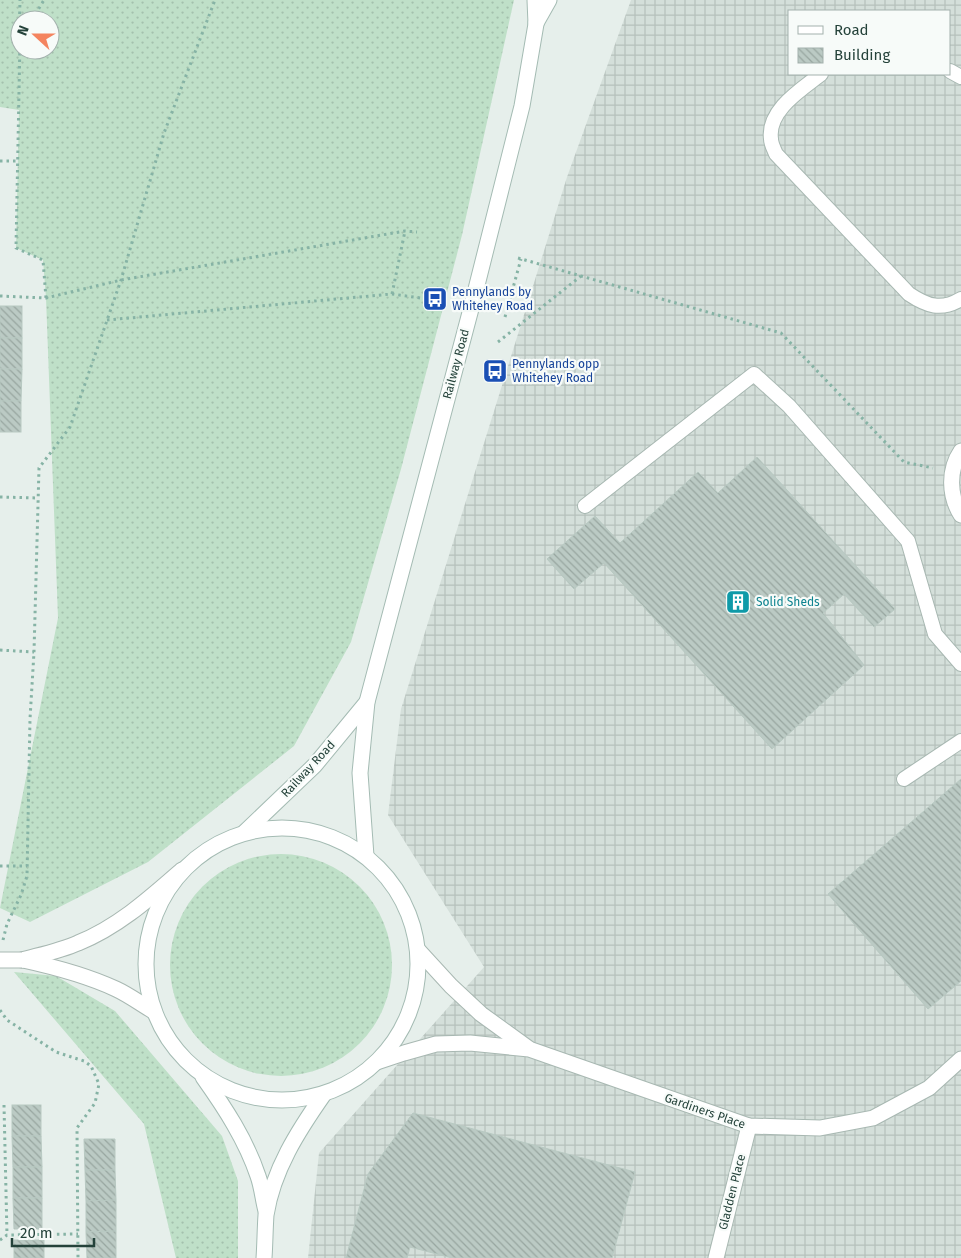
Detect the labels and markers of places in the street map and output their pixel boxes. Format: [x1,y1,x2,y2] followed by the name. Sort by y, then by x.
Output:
[452,285,533,313] place label: Pennylands by Whitehey Road
[422,286,448,312] bus stop icon: Pennylands by Whitehey Road
[512,357,599,385] place label: Pennylands opp Whitehey Road
[482,358,508,384] bus stop icon: Pennylands opp Whitehey Road
[725,589,751,615] building icon: Solid Sheds
[756,595,820,609] place label: Solid Sheds

